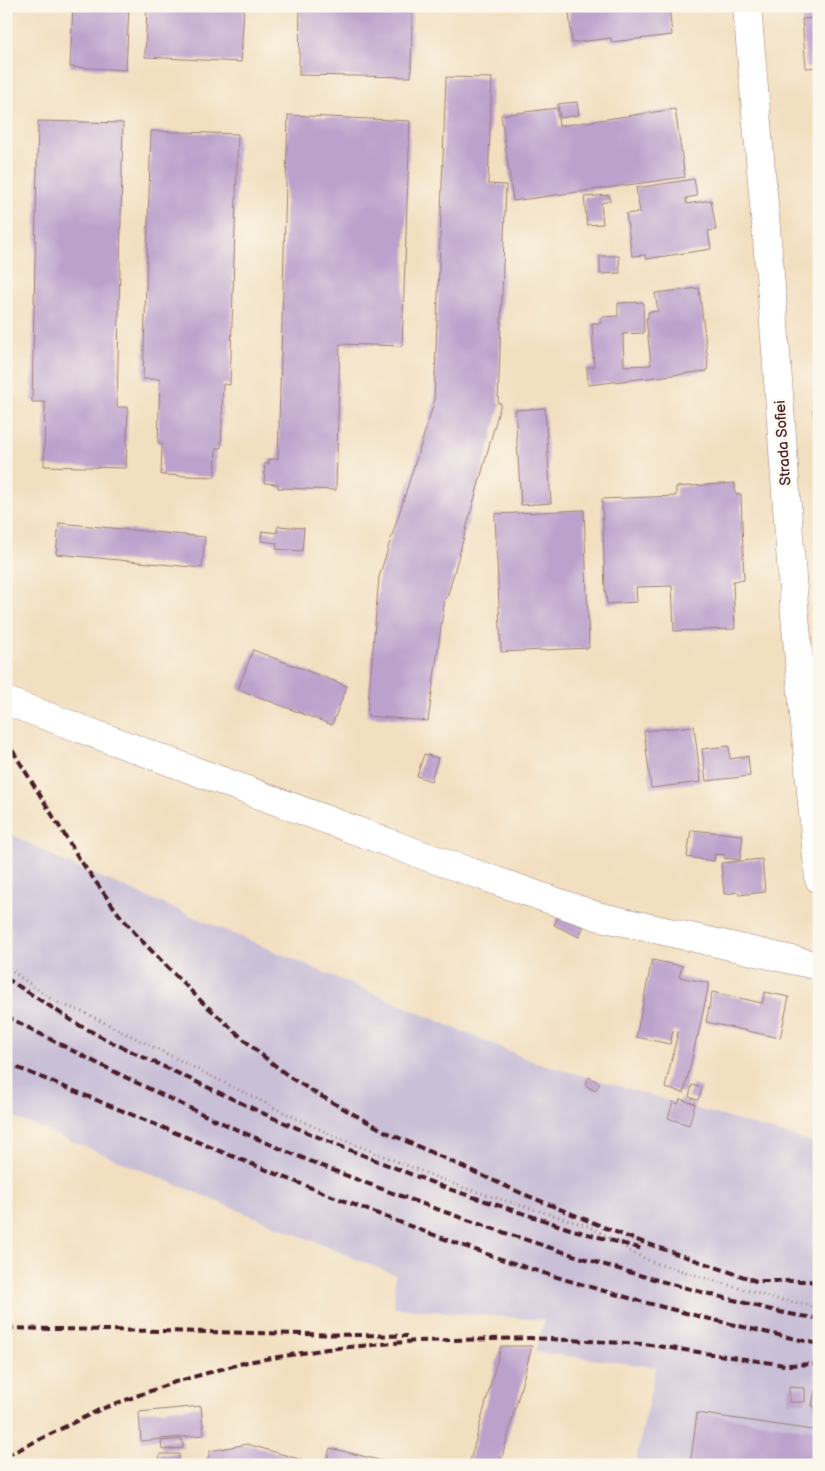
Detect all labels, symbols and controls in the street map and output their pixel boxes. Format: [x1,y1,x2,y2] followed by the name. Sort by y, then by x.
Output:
[771,400,795,486] street label: Strada Sofiei

